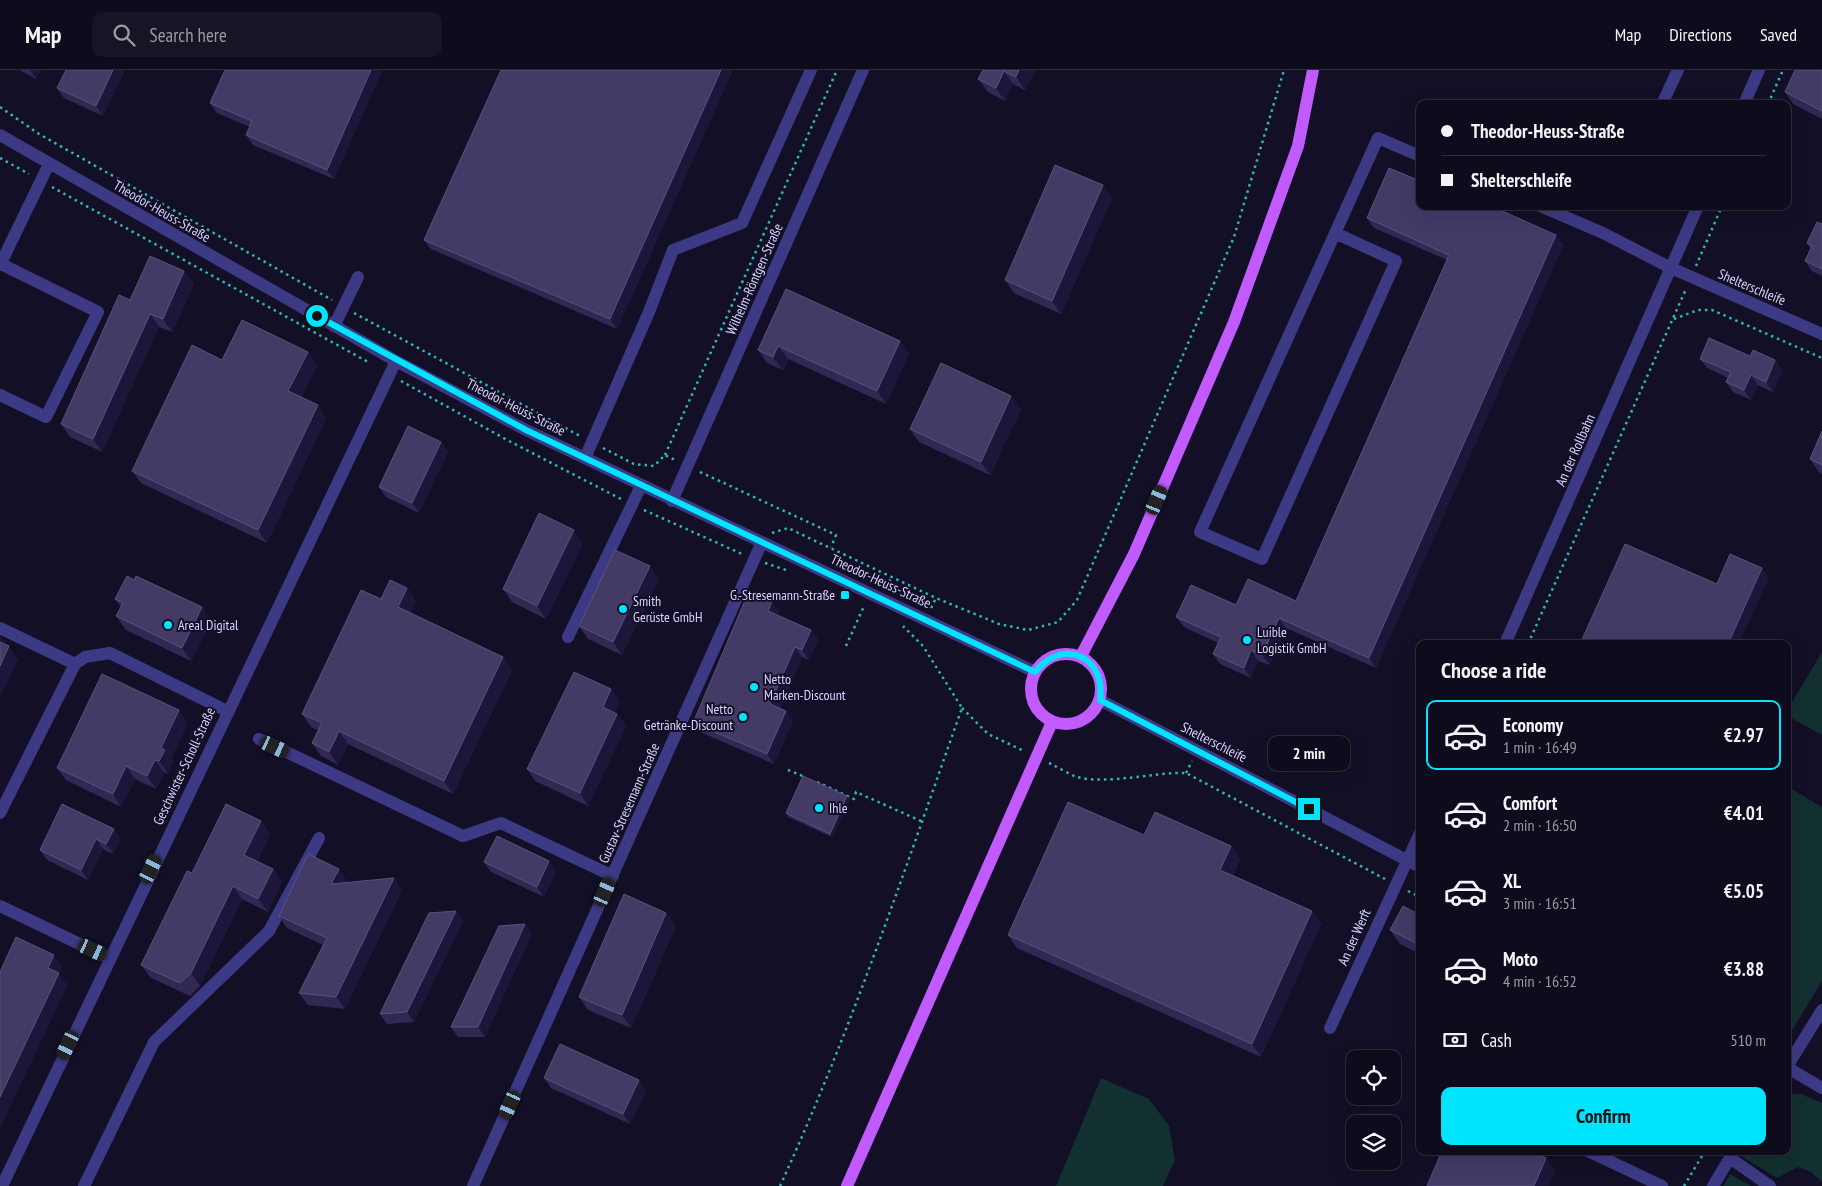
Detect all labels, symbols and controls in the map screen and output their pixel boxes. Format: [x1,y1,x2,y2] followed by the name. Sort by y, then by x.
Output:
[92,12,442,57] search box
[25,19,62,50] text: Map
[110,21,138,49] icon: search
[150,23,227,47] text: Search here
[1615,23,1641,46] text: Map
[1669,23,1732,46] text: Directions
[1760,23,1797,46] text: Saved
[1471,119,1625,143] text: Theodor-Heuss-Straße
[1471,168,1572,192] text: Shelterschleife
[110,176,214,246] street label: Theodor-Heuss-Straße
[721,220,787,338] street label: Wilhelm-Röntgen-Straße
[1715,265,1789,309] street label: Shelterschleife
[306,305,328,327] route start
[463,374,569,440] street label: Theodor-Heuss-Straße
[1551,411,1599,489] street label: An der Rollbahn
[1144,483,1169,517] car
[828,550,934,612] street label: Theodor-Heuss-Straße
[730,586,835,604] place label: G.-Stresemann-Straße
[839,589,851,601] marker: G.-Stresemann-Straße
[633,592,702,626] place label: Smith Gerüste GmbH
[617,603,629,615] marker: Smith Gerüste GmbH
[178,616,239,634] place label: Areal Digital
[162,619,174,631] marker: Areal Digital
[1257,623,1327,657] place label: Luible Logistik GmbH
[1241,634,1253,646] marker: Luible Logistik GmbH
[1441,656,1546,684] text: Choose a ride
[764,670,846,704] place label: Netto Marken-Discount
[748,681,760,693] marker: Netto Marken-Discount
[644,700,733,734] place label: Netto Getränke-Discount
[149,704,219,828] street label: Geschwister-Scholl-Straße
[737,711,749,723] marker: Netto Getränke-Discount
[1443,713,1488,758] icon: car
[1503,713,1563,737] text: Economy
[1178,718,1250,766] street label: Shelterschleife
[1724,723,1764,747] text: €2.97
[258,734,291,760] car
[1268,736,1350,772] callout: 2 min
[1503,737,1577,757] text: 1 min · 16:49
[594,740,664,866] street label: Gustav-Stresemann-Straße
[1293,743,1325,763] text: 2 min
[1443,791,1488,836] icon: car
[1503,791,1557,815] text: Comfort
[1298,798,1320,820] route end
[829,799,848,817] place label: Ihle
[1724,801,1764,825] text: €4.01
[813,802,825,814] marker: Ihle
[1503,815,1577,835] text: 2 min · 16:50
[137,852,164,886] car
[1443,869,1488,914] icon: car
[1503,869,1521,893] text: XL
[592,875,617,909] car
[1724,879,1764,903] text: €5.05
[1503,893,1577,913] text: 3 min · 16:51
[1334,906,1374,968] street label: An der Werft
[76,937,109,963] car
[1443,947,1488,992] icon: car
[1503,947,1538,971] text: Moto
[1724,957,1764,981] text: €3.88
[1503,971,1577,991] text: 4 min · 16:52
[1441,1026,1469,1054] icon: cash
[54,1028,81,1062] car
[1481,1028,1512,1052] text: Cash
[1731,1030,1766,1050] text: 510 m
[1346,1050,1401,1170] map controls
[1346,1050,1401,1105] button: locate
[1441,1087,1766,1145] button: Confirm
[497,1088,522,1122] car
[1346,1115,1401,1170] button: layers

